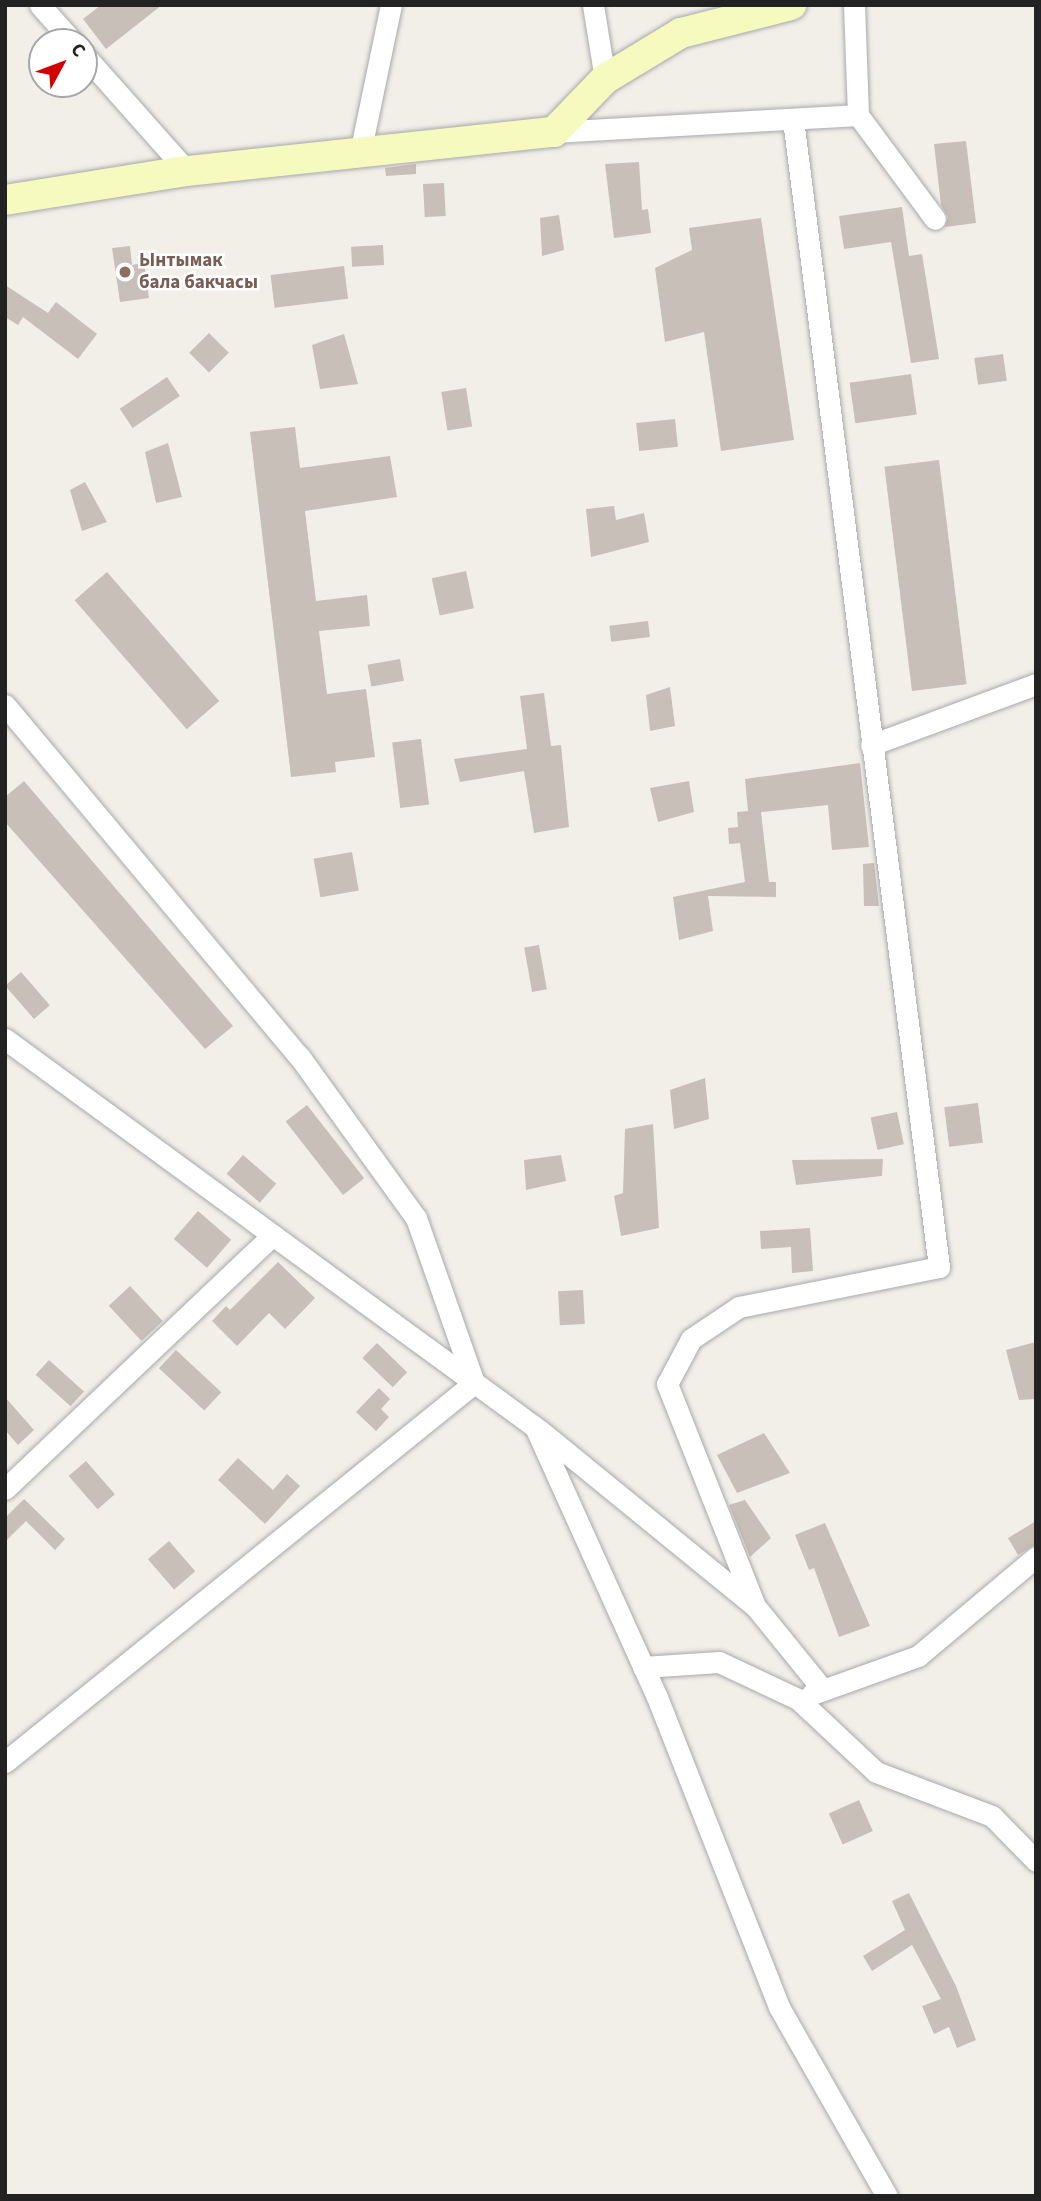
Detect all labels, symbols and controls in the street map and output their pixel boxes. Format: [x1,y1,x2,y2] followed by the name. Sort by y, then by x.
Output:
[28,28,98,98] north arrow
[64,37,92,63] text: С
[139,250,258,294] place label: Ынтымак бала бакчасы
[117,264,133,280] marker: Ынтымак бала бакчасы

